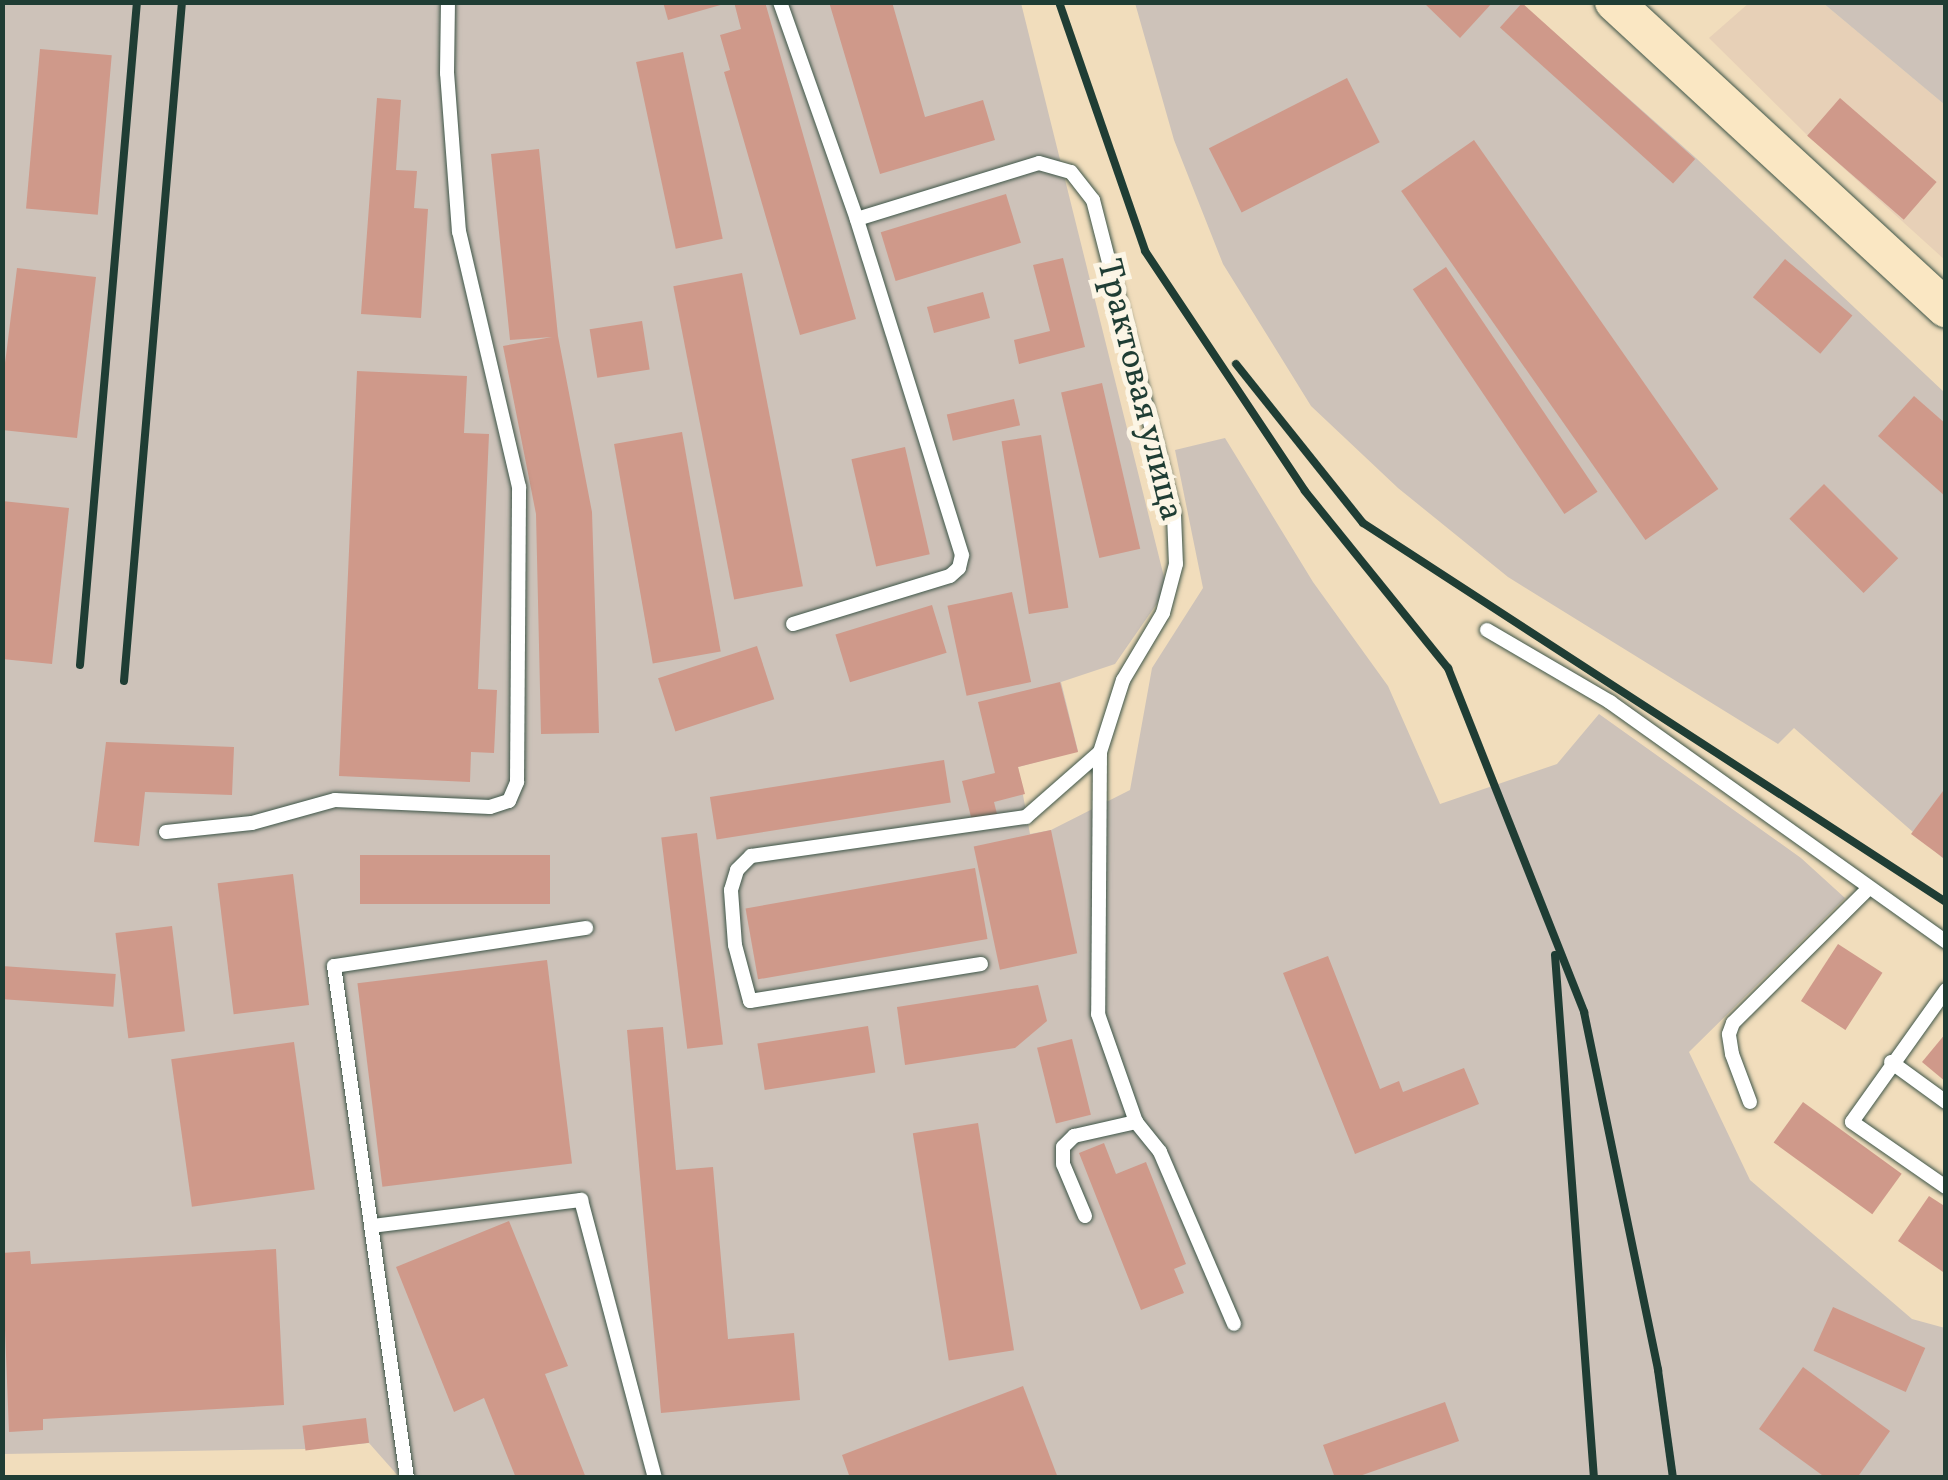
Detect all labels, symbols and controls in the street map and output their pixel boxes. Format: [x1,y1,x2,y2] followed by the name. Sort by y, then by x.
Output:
[1086,254,1192,526] street label: Трактовая улица

